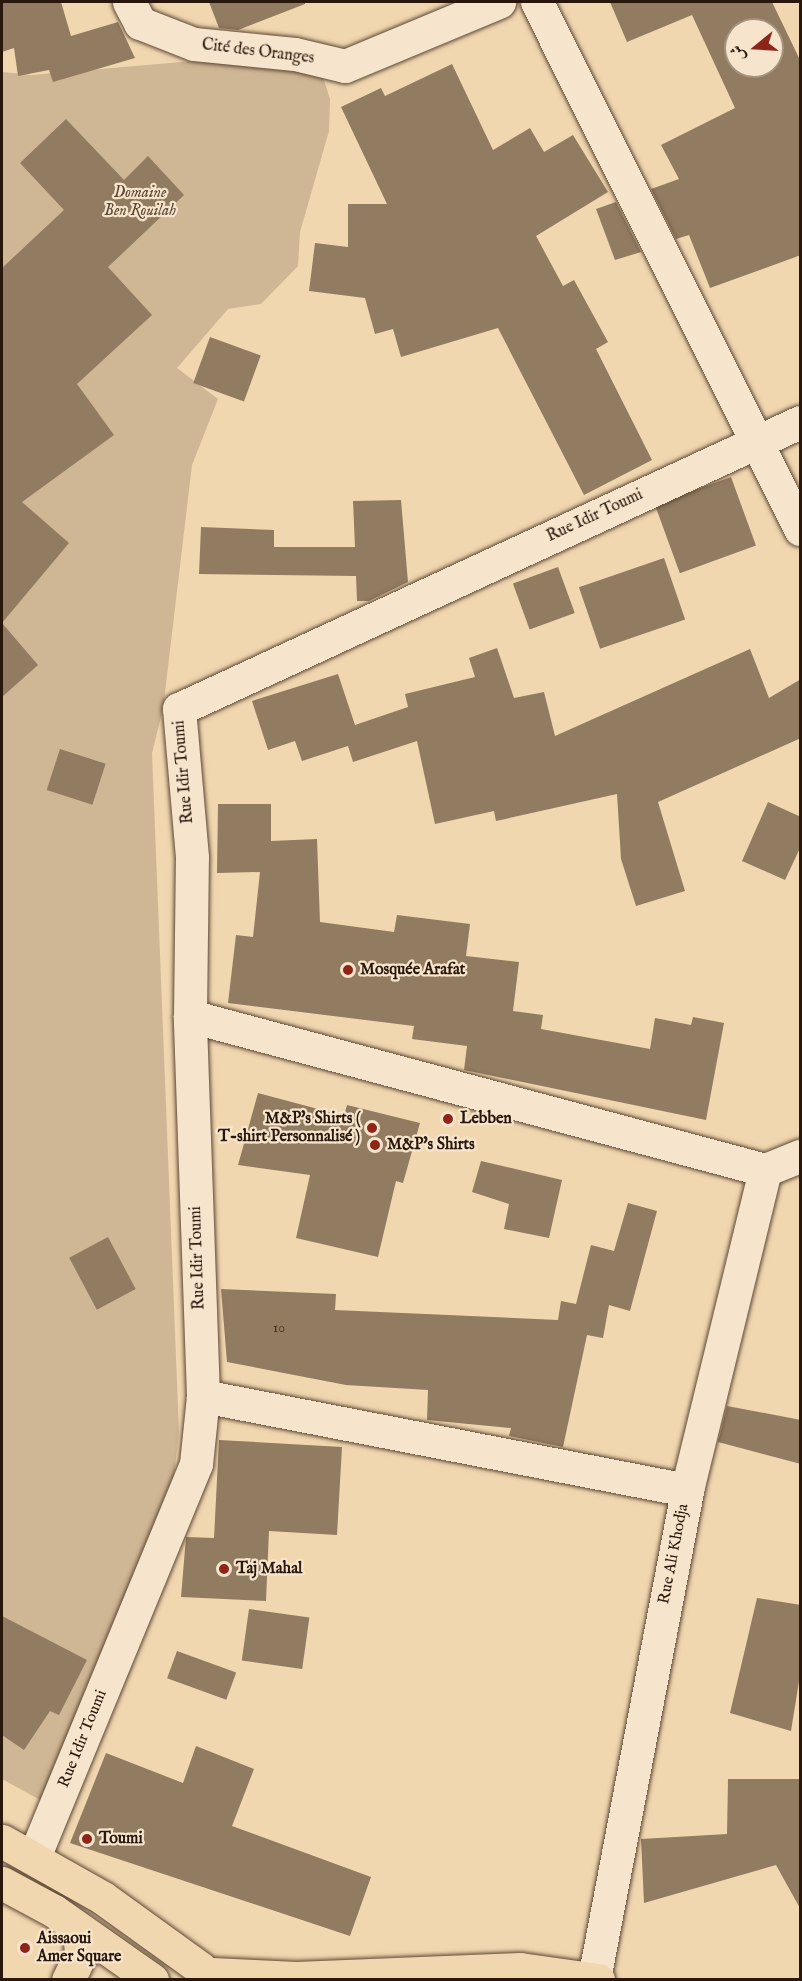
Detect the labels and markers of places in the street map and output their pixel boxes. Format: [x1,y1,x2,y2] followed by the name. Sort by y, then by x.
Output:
[360,960,465,980] place label: Mosquée Arafat
[341,963,355,977] marker: Mosquée Arafat
[218,1109,360,1147] place label: M&P's Shirts ( T-shirt Personnalisé )
[460,1109,512,1129] place label: Lebben
[441,1112,455,1126] marker: Lebben
[365,1121,379,1135] marker: M&P's Shirts ( T-shirt Personnalisé )
[387,1135,475,1155] place label: M&P's Shirts
[368,1138,382,1152] marker: M&P's Shirts
[236,1559,302,1579] place label: Taj Mahal
[217,1562,231,1576] marker: Taj Mahal
[99,1829,143,1849] place label: Toumi
[80,1832,94,1846] marker: Toumi
[37,1929,121,1967] place label: Aissaoui Amer Square
[18,1941,32,1955] marker: Aissaoui Amer Square

